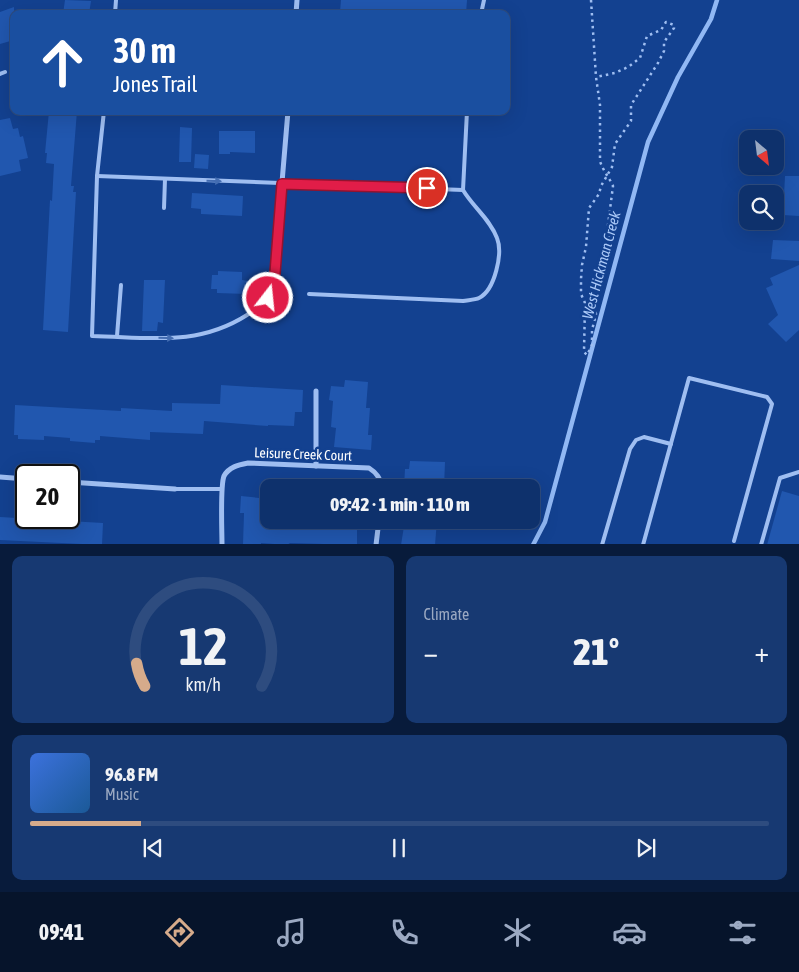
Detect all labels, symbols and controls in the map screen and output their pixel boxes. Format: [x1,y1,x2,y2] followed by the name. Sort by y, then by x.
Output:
[30,30,95,95] icon: ahead
[113,30,176,70] text: 30 m
[113,71,197,97] text: Jones Trail
[739,130,784,175] north arrow
[739,130,784,230] map controls
[406,167,448,209] pin
[413,174,441,202] icon: arrive
[206,177,222,185] one-way arrow
[739,185,784,230] button: search
[578,209,624,321] water label: West Hickman Creek
[241,271,293,323] position arrow
[158,334,174,342] one-way arrow
[254,444,352,464] street label: Leisure Creek Court
[15,464,80,529] speed limit sign: 20
[330,493,470,515] text: 09:42 · 1 min · 110 m
[424,605,469,623] text: Climate
[178,616,227,676] text: 12
[573,630,619,673] text: 21°
[424,636,438,668] text: −
[754,636,769,668] text: +
[185,674,220,695] text: km/h
[105,763,158,785] text: 96.8 FM
[105,785,139,803] text: Music
[139,834,167,862] icon: previous
[385,834,413,862] icon: pause
[632,834,660,862] icon: next
[162,915,197,950] icon: directions
[274,915,309,950] icon: music
[387,915,422,950] icon: phone
[500,915,535,950] icon: climate
[612,915,647,950] icon: car
[725,915,760,950] icon: filters
[39,919,84,945] text: 09:41

